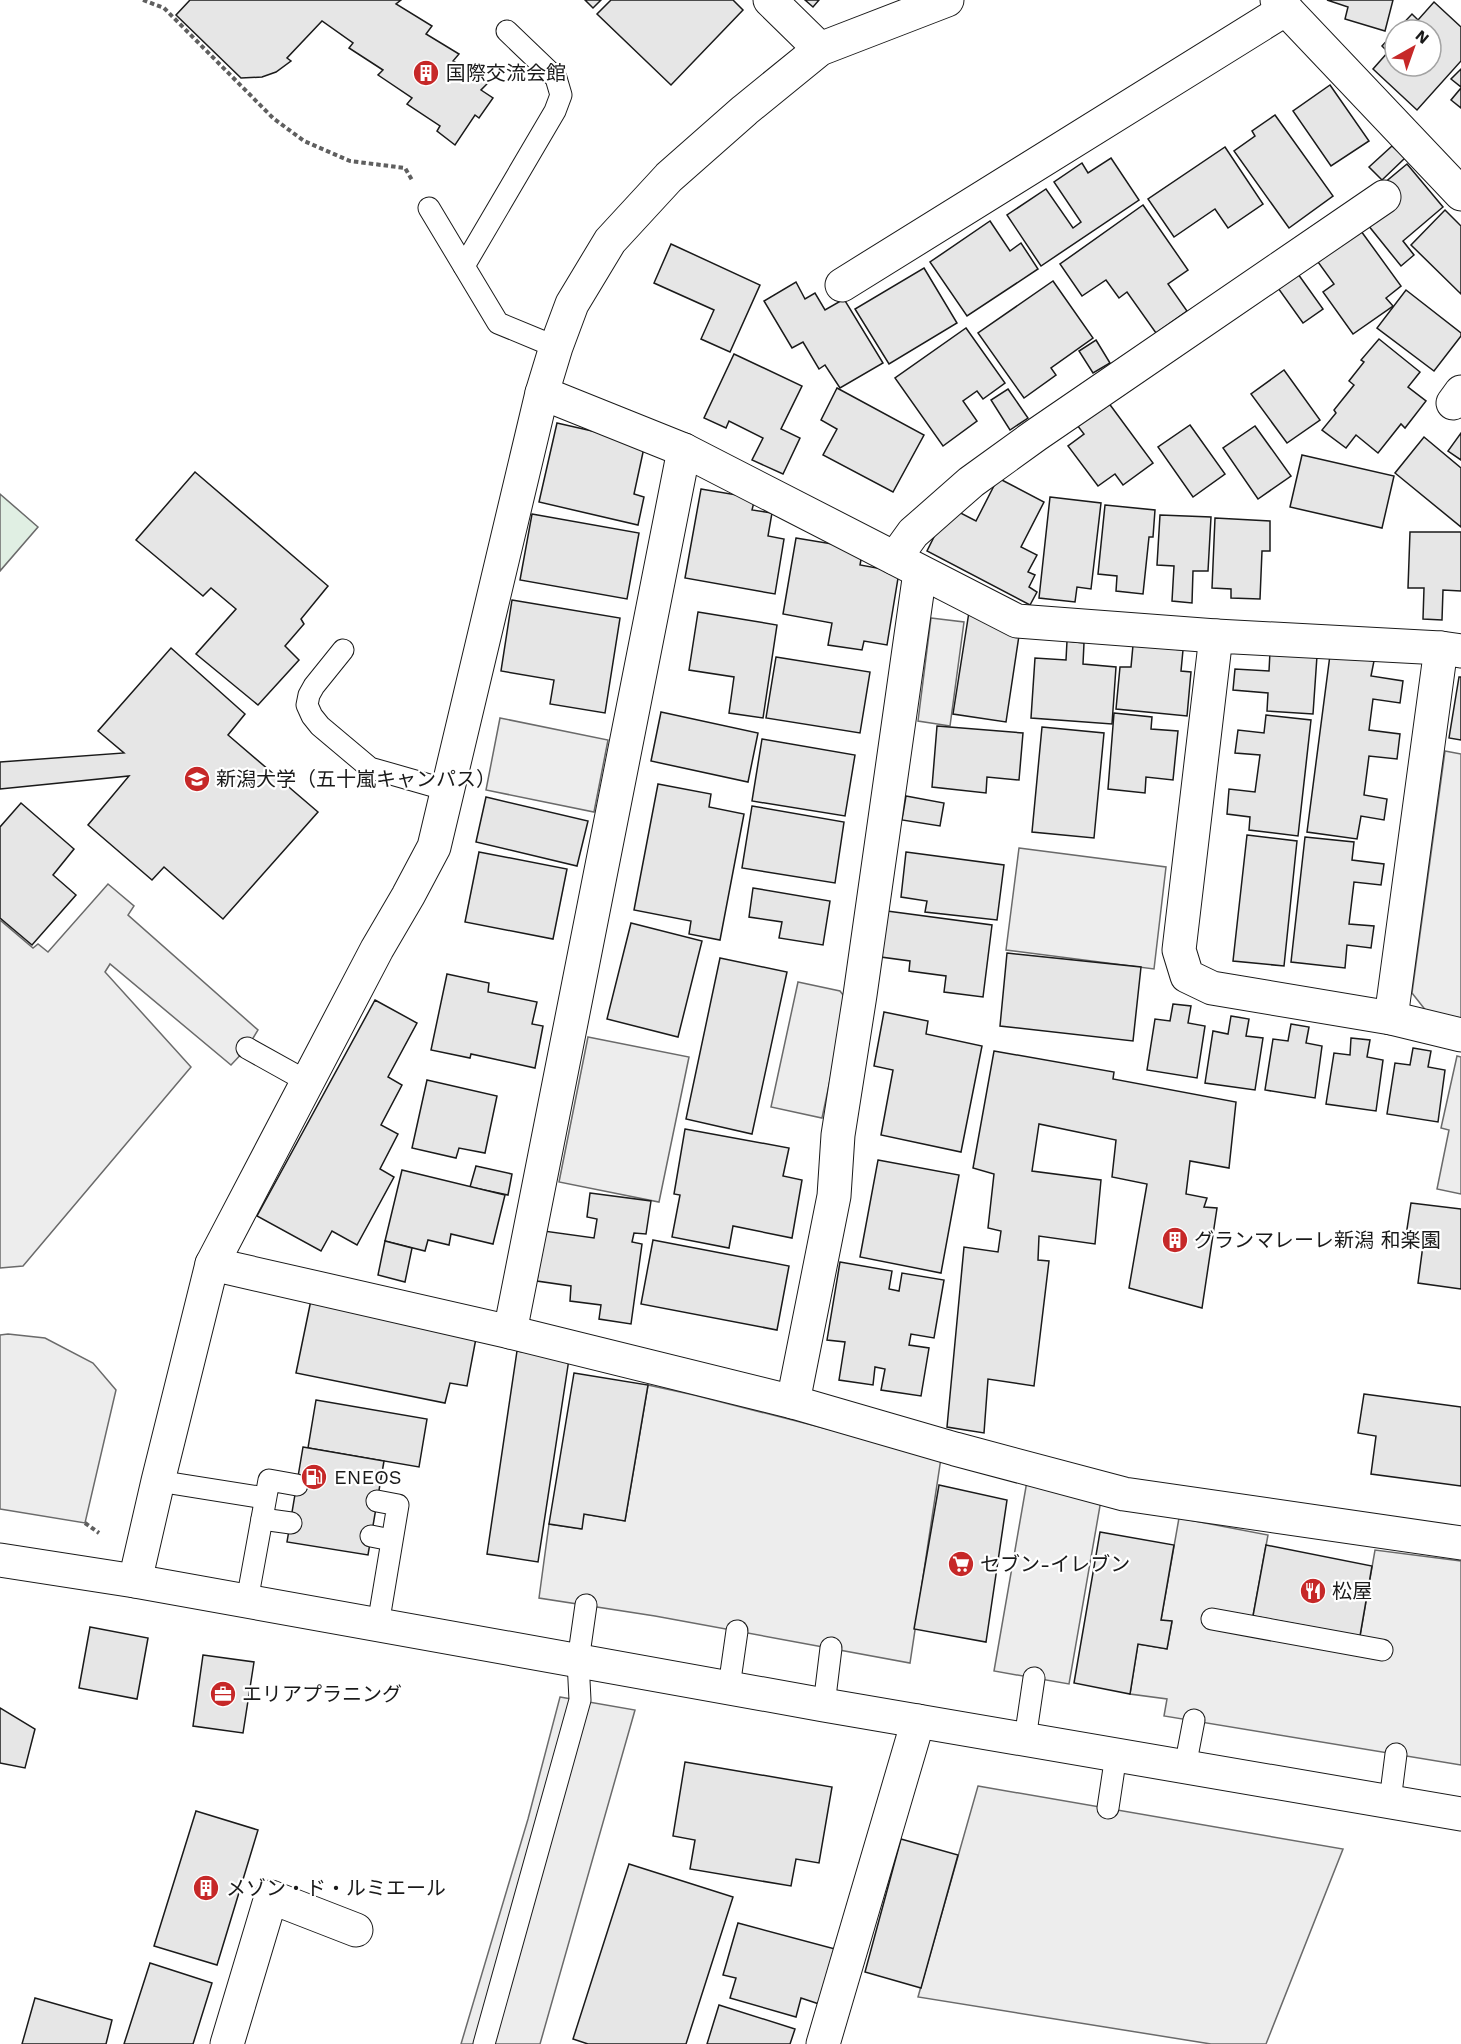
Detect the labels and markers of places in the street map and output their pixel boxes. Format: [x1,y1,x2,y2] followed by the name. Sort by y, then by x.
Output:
[411,58,441,88] building icon: 国際交流会館
[446,61,566,85] place label: 国際交流会館
[182,764,212,794] school or university icon: 新潟大学（五十嵐キャンパス）
[216,767,496,791] place label: 新潟大学（五十嵐キャンパス）
[1160,1225,1190,1255] building icon: グランマレーレ新潟 和楽園
[1194,1228,1441,1252] place label: グランマレーレ新潟 和楽園
[299,1462,329,1492] fuel station icon: ENEOS
[334,1465,402,1489] place label: ENEOS
[946,1549,976,1579] supermarket icon: セブン-イレブン
[980,1552,1130,1576] place label: セブン-イレブン
[1298,1576,1328,1606] restaurant icon: 松屋
[1332,1579,1372,1603] place label: 松屋
[208,1679,238,1709] office icon: エリアプラニング
[242,1682,402,1706] place label: エリアプラニング
[191,1873,221,1903] building icon: メゾン・ド・ルミエール
[226,1876,446,1900] place label: メゾン・ド・ルミエール

